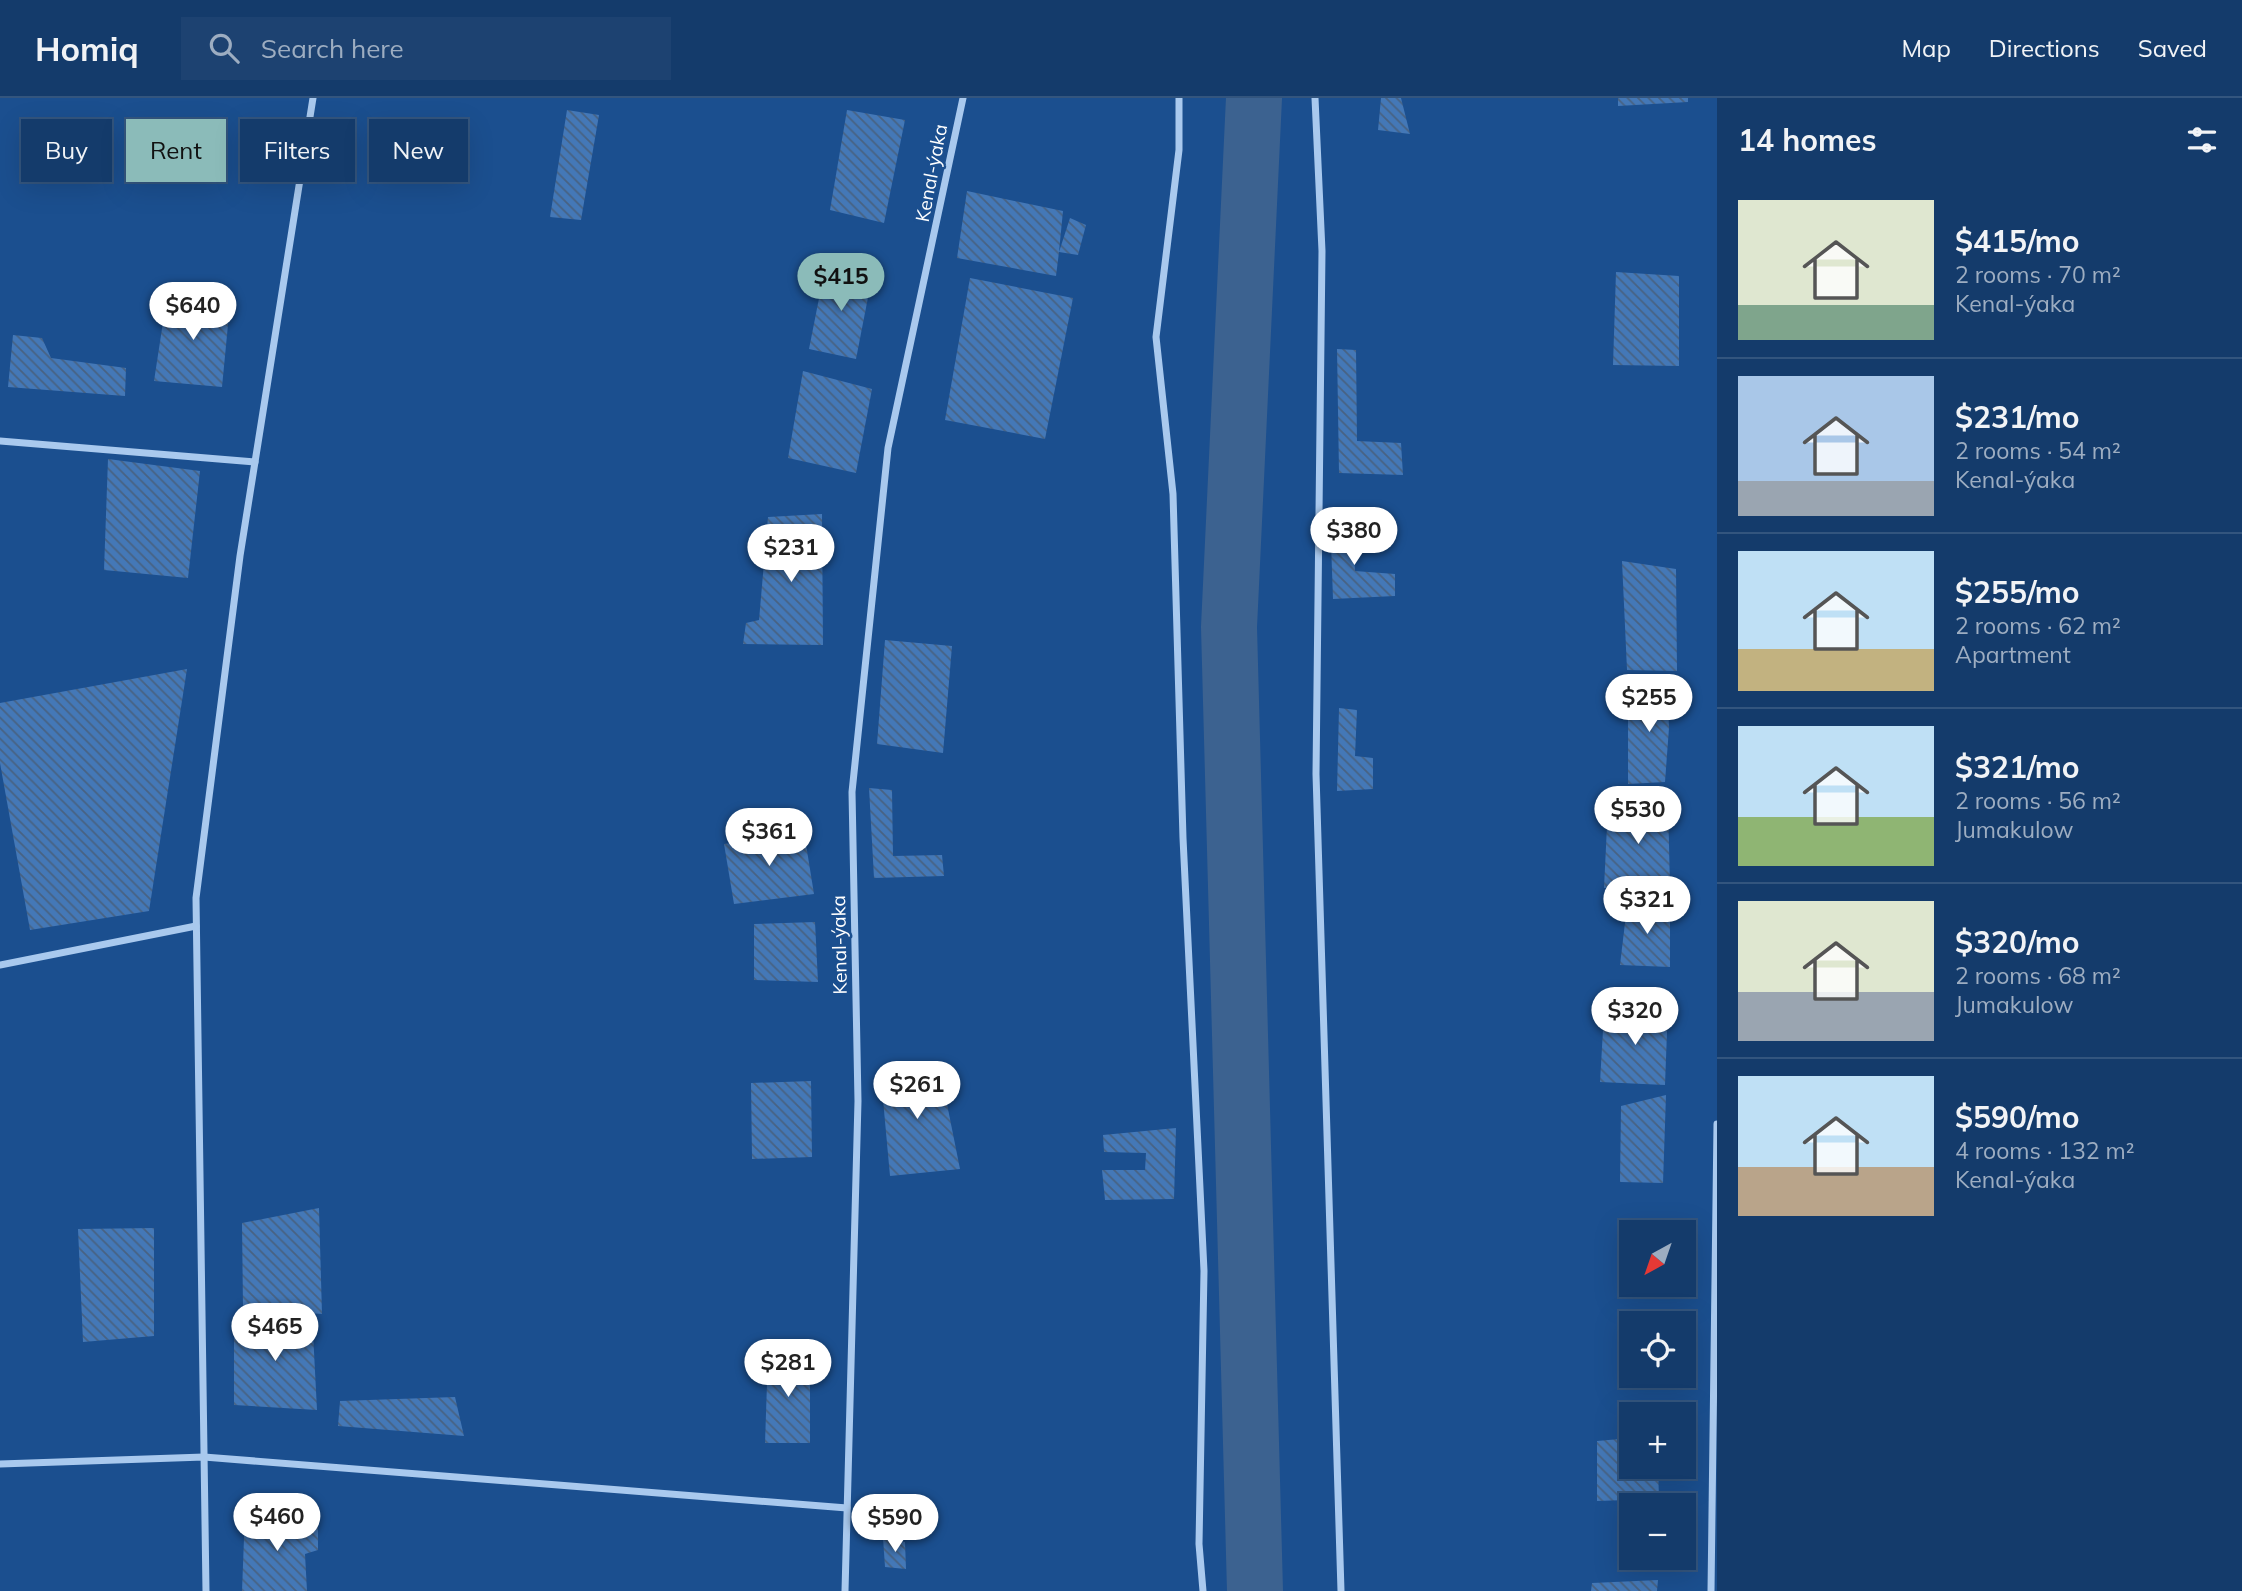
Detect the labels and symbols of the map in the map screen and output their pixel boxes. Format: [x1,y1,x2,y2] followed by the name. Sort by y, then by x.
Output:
[910,122,952,224] street label: Kenal-ýaka
[800,254,882,313] pin: $415
[152,282,234,342] pin: $640
[1313,508,1395,567] pin: $380
[750,524,832,584] pin: $231
[1608,674,1690,734] pin: $255
[1597,786,1679,846] pin: $530
[728,808,810,868] pin: $361
[1606,876,1688,936] pin: $321
[826,895,852,995] street label: Kenal-ýaka
[1594,988,1676,1047] pin: $320
[876,1062,958,1121] pin: $261
[1619,1220,1696,1297] north arrow
[234,1304,316,1363] pin: $465
[747,1340,829,1399] pin: $281
[236,1494,318,1553] pin: $460
[854,1494,936,1554] pin: $590

